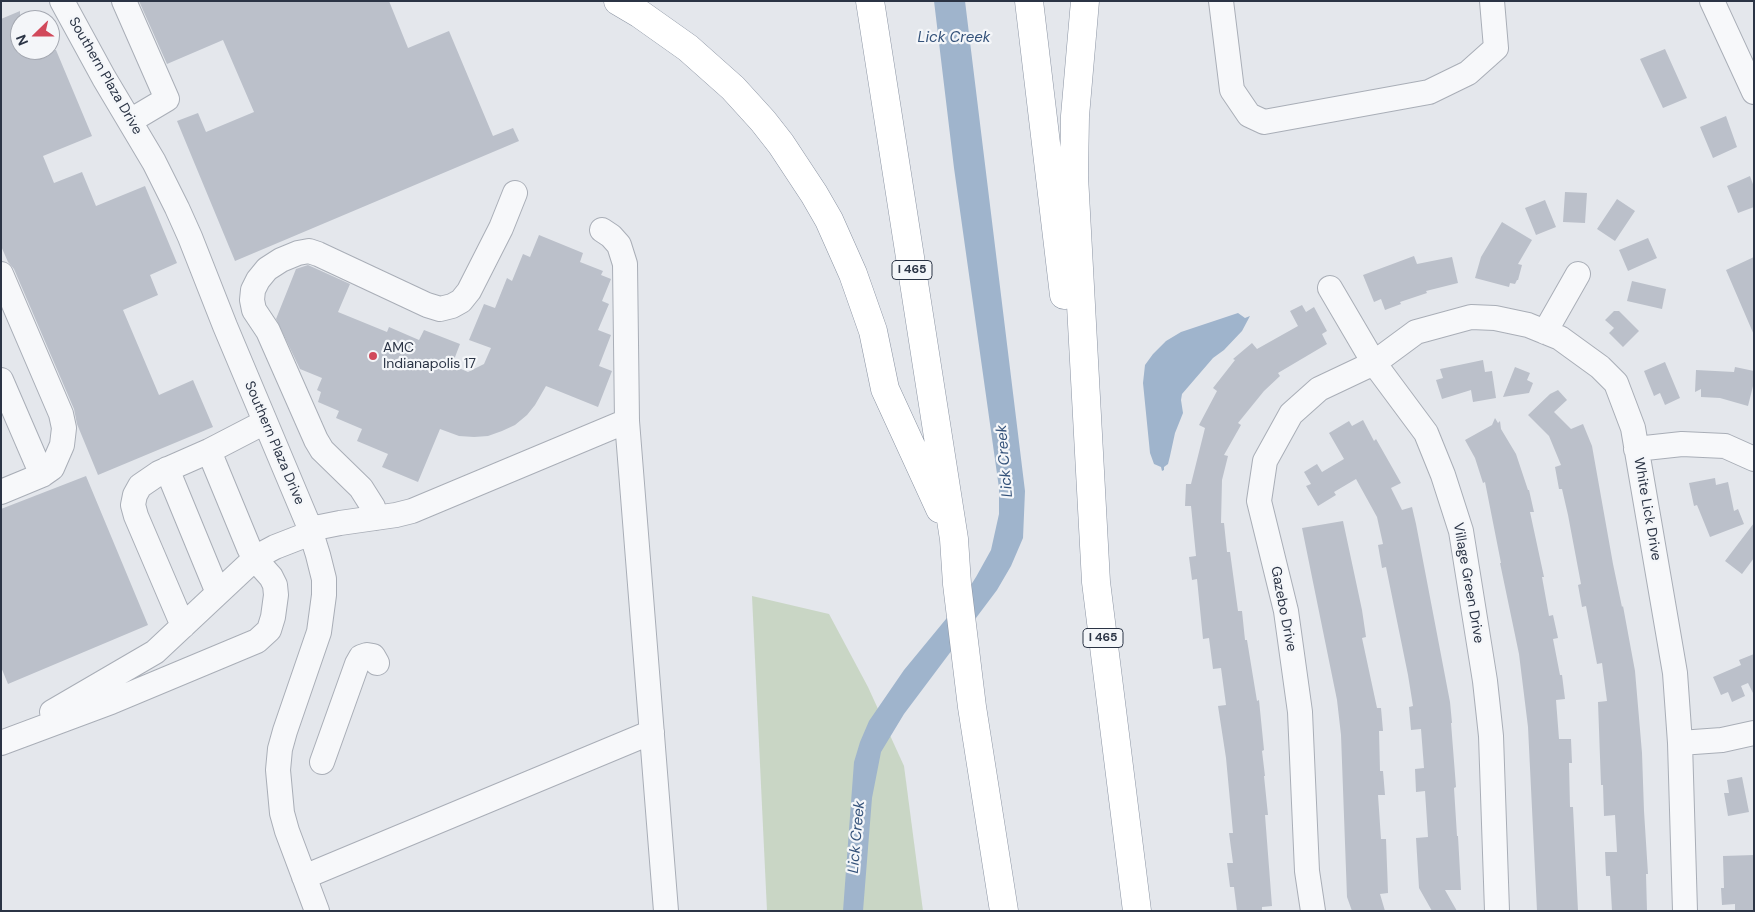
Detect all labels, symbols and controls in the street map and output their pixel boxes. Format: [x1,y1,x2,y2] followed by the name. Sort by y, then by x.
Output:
[10,10,60,60] north arrow
[65,14,145,138] street label: Southern Plaza Drive
[918,29,990,47] water label: Lick Creek
[12,32,32,48] text: N
[892,260,932,280] road number: I 465
[383,340,476,372] place label: AMC Indianapolis 17
[367,350,379,362] marker: AMC Indianapolis 17
[240,379,308,507] street label: Southern Plaza Drive
[993,424,1017,498] water label: Lick Creek
[1630,456,1664,562] street label: White Lick Drive
[1449,521,1487,645] street label: Village Green Drive
[1266,565,1300,653] street label: Gazebo Drive
[1083,628,1123,648] road number: I 465
[845,800,869,874] water label: Lick Creek

